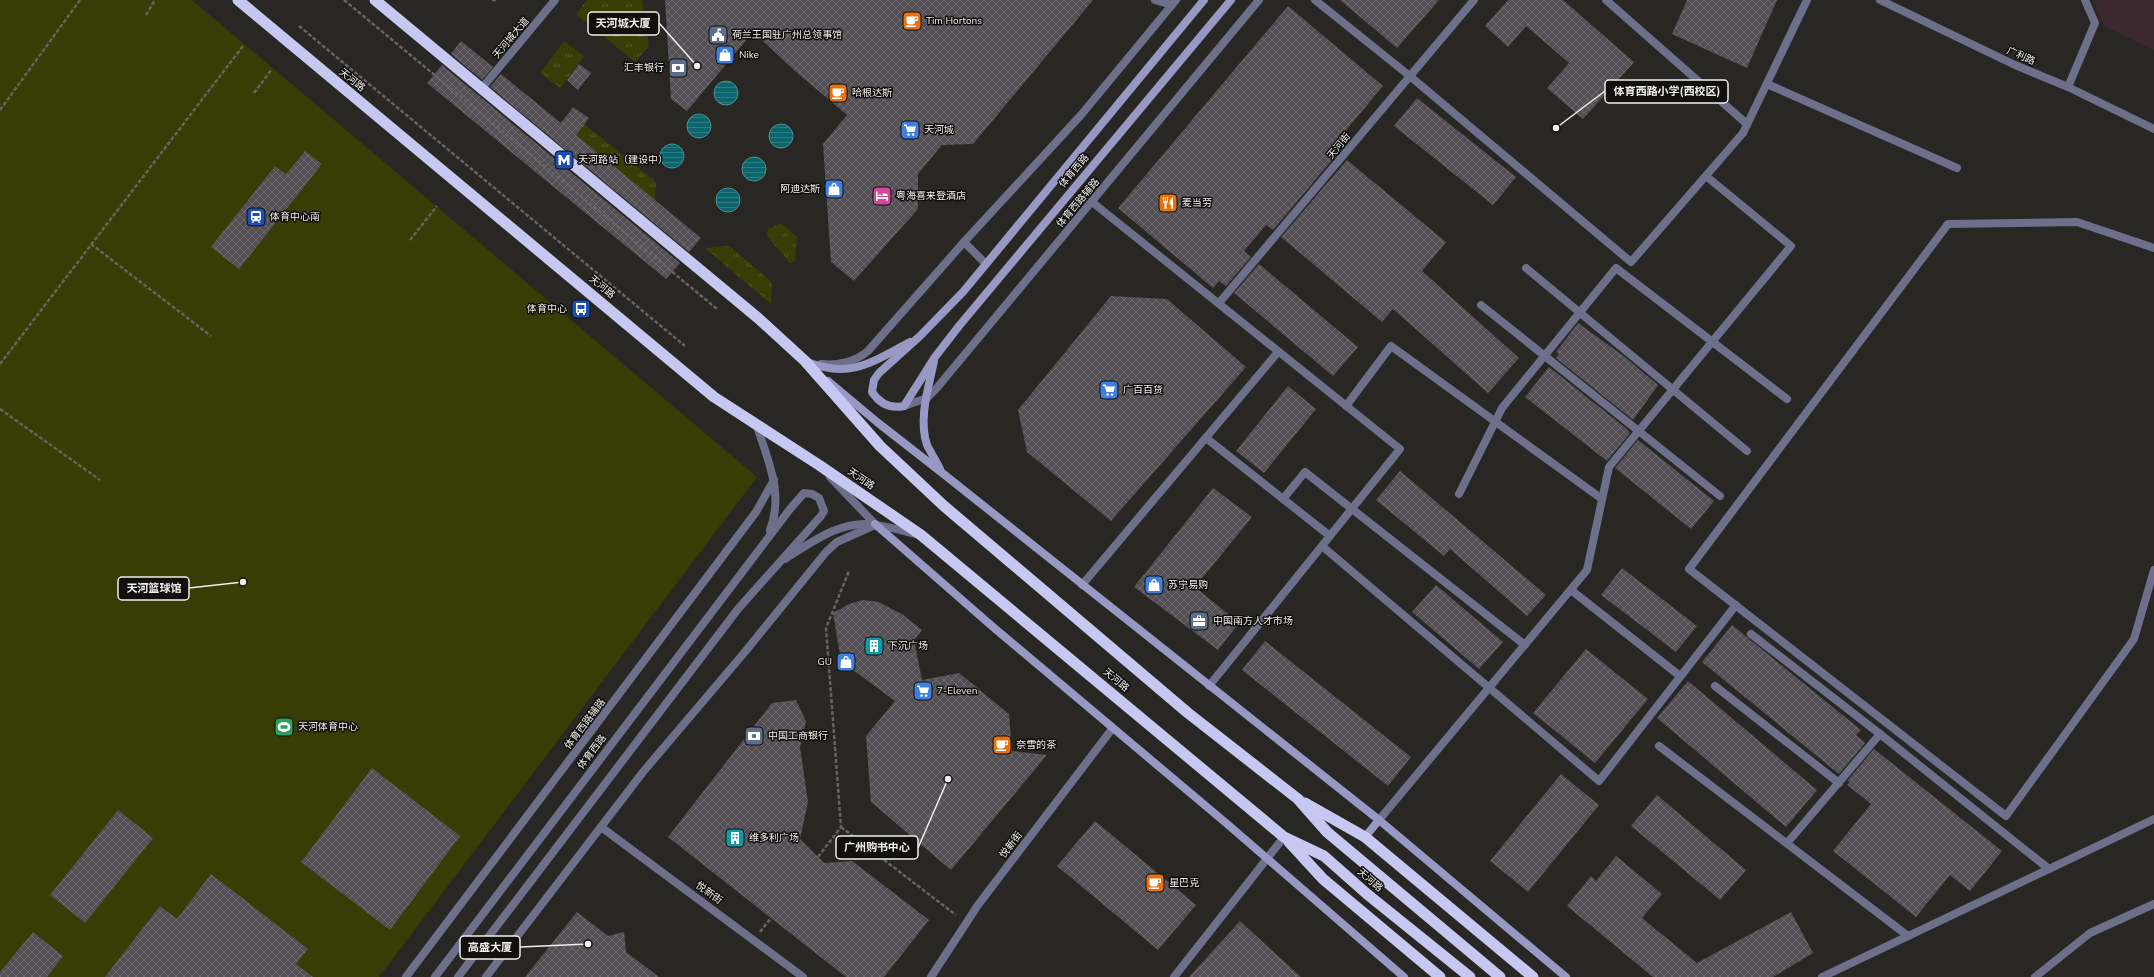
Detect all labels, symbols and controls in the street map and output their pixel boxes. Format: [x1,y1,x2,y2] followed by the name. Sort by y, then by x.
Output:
[901,10,923,32] cafe icon: Tim Hortons
[588,12,659,35] callout: 天河城大厦
[490,14,532,62] street label: 天河城大道
[926,14,982,28] place label: Tim Hortons
[596,16,651,31] text: 天河城大厦
[707,24,729,46] public building icon: 荷兰王国驻广州总领事馆
[732,28,842,42] place label: 荷兰王国驻广州总领事馆
[714,44,736,66] shop icon: Nike
[2004,44,2038,68] street label: 广利路
[739,48,759,62] place label: Nike
[667,57,689,79] bank icon: 汇丰银行
[624,61,664,75] place label: 汇丰银行
[336,65,368,95] street label: 天河路
[1605,80,1728,103] callout: 体育西路小学(西校区)
[827,82,849,104] cafe icon: 哈根达斯
[1614,84,1720,99] text: 体育西路小学(西校区)
[852,86,892,100] place label: 哈根达斯
[899,119,921,141] supermarket icon: 天河城
[924,123,954,137] place label: 天河城
[1324,130,1354,162] street label: 天河街
[553,149,575,171] metro station icon: 天河路站（建设中）
[1056,151,1092,191] street label: 体育西路
[578,153,668,167] place label: 天河路站（建设中）
[1053,176,1103,230] street label: 体育西路辅路
[823,178,845,200] shop icon: 阿迪达斯
[780,182,820,196] place label: 阿迪达斯
[871,185,893,207] hotel icon: 粤海喜来登酒店
[896,189,966,203] place label: 粤海喜来登酒店
[1157,192,1179,214] restaurant icon: 麦当劳
[1182,196,1212,210] place label: 麦当劳
[245,206,267,228] station icon: 体育中心南
[270,210,320,224] place label: 体育中心南
[586,272,618,302] street label: 天河路
[570,298,592,320] bus stop icon: 体育中心
[527,302,567,316] place label: 体育中心
[1098,379,1120,401] supermarket icon: 广百百货
[1123,383,1163,397] place label: 广百百货
[845,465,877,493] street label: 天河路
[1143,574,1165,596] shop icon: 苏宁易购
[118,577,189,600] callout: 天河篮球馆
[1168,578,1208,592] place label: 苏宁易购
[127,581,182,596] text: 天河篮球馆
[1188,610,1210,632] office icon: 中国南方人才市场
[1213,614,1293,628] place label: 中国南方人才市场
[863,635,885,657] building icon: 下沉广场
[888,639,928,653] place label: 下沉广场
[835,651,857,673] shop icon: GU
[817,655,832,669] place label: GU
[1100,665,1132,695] street label: 天河路
[912,680,934,702] supermarket icon: 7-Eleven
[937,684,977,698] place label: 7-Eleven
[562,696,608,752] street label: 体育西路辅路
[273,716,295,738] sports icon: 天河体育中心
[298,720,358,734] place label: 天河体育中心
[743,725,765,747] bank icon: 中国工商银行
[768,729,828,743] place label: 中国工商银行
[575,732,609,772] street label: 体育西路
[991,734,1013,756] cafe icon: 奈雪的茶
[1016,738,1057,752] place label: 奈雪的茶
[724,827,746,849] building icon: 维多利广场
[996,829,1026,861] street label: 悦新街
[749,831,799,845] place label: 维多利广场
[836,836,918,859] callout: 广州购书中心
[844,840,910,855] text: 广州购书中心
[1354,865,1386,895] street label: 天河路
[1144,872,1166,894] cafe icon: 星巴克
[1169,876,1199,890] place label: 星巴克
[693,879,725,907] street label: 悦新街
[460,936,520,959] callout: 高盛大厦
[468,940,512,955] text: 高盛大厦

